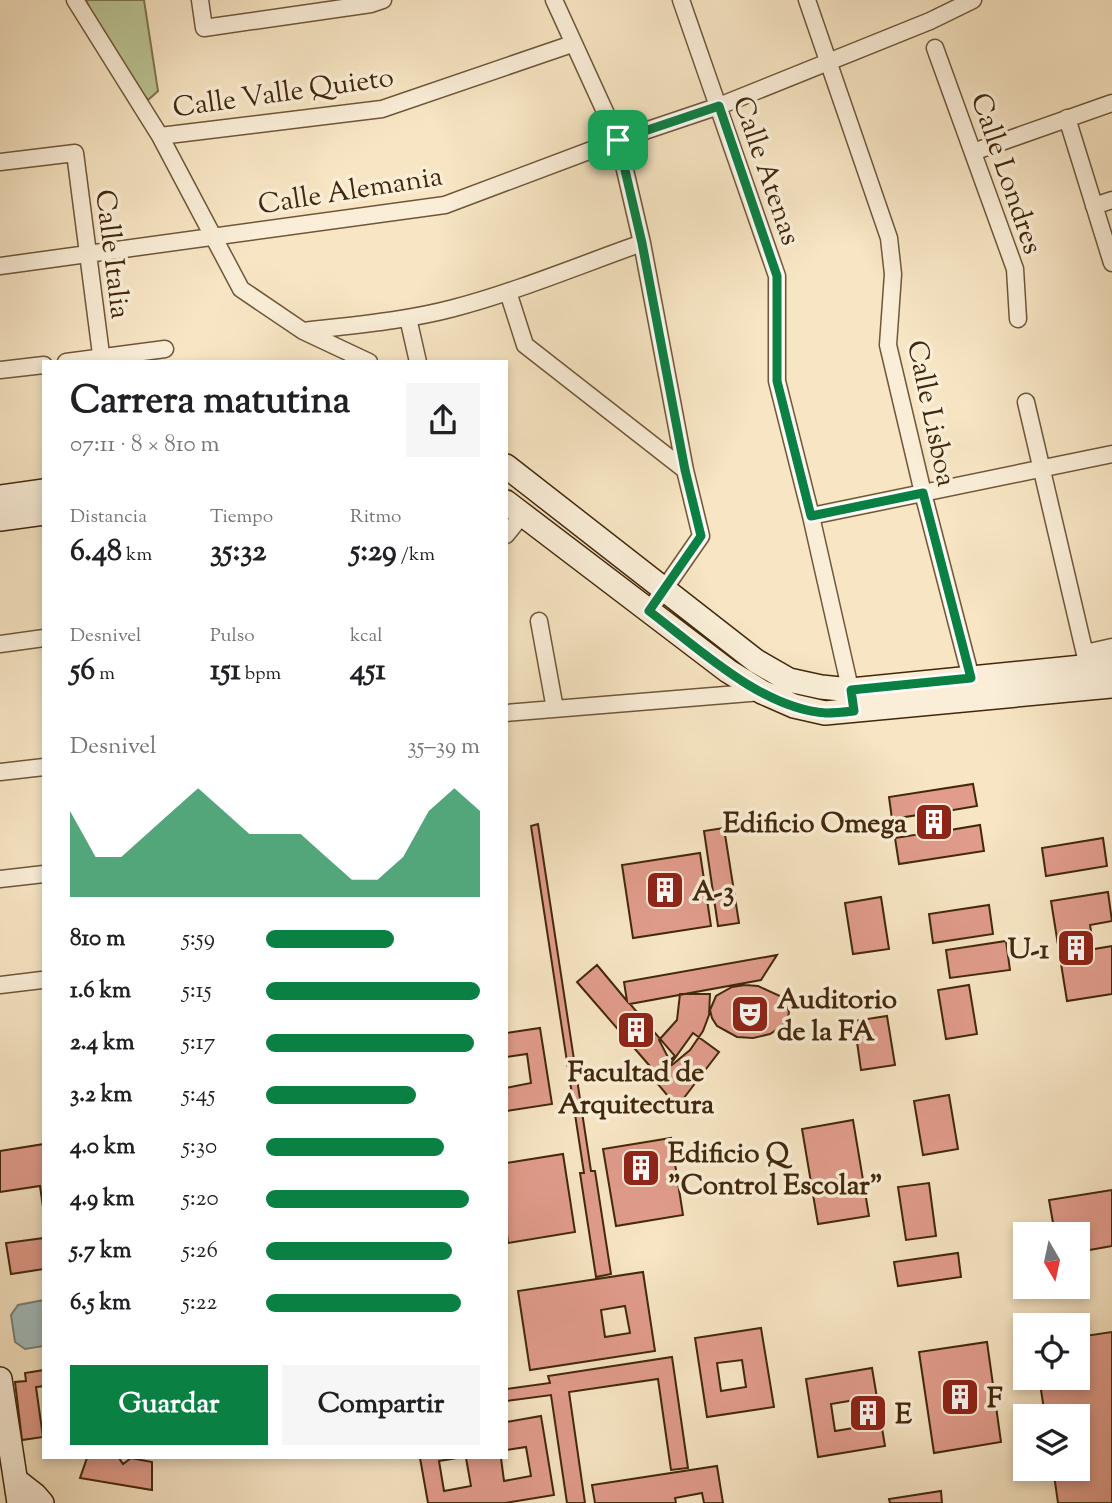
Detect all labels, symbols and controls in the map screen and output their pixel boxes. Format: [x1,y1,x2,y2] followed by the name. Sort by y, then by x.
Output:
[170,59,397,129] street label: Calle Valle Quieto
[959,88,1051,260] street label: Calle Londres
[721,91,809,251] street label: Calle Atenas
[588,110,648,170] pin
[599,121,637,159] icon: arrive
[255,158,446,226] street label: Calle Alemania
[83,188,139,321] street label: Calle Italia
[895,337,965,491] street label: Calle Lisboa
[70,376,350,430] text: Carrera matutina
[406,383,480,457] button: share
[70,429,220,462] text: 07:11 · 8 × 810 m
[70,504,147,531] text: Distancia
[210,504,273,531] text: Tiempo
[350,504,401,531] text: Ritmo
[70,531,122,574] text: 6.48
[210,531,266,574] text: 35:32
[350,531,397,574] text: 5:29
[122,542,152,569] text: km
[397,542,435,569] text: /km
[70,623,141,650] text: Desnivel
[210,623,255,650] text: Pulso
[350,623,383,650] text: kcal
[70,650,95,693] text: 56
[210,650,241,693] text: 151
[350,650,386,693] text: 451
[95,661,115,688] text: m
[241,661,281,688] text: bpm
[70,731,156,764] text: Desnivel
[407,731,480,764] text: 35–39 m
[913,801,955,843] building icon: Edificio Omega
[723,805,907,845] place label: Edificio Omega
[644,869,686,911] building icon: A-3
[692,873,734,913] place label: A-3
[70,923,125,956] text: 810 m
[182,923,215,956] text: 5:59
[1055,927,1097,969] building icon: U-1
[1008,931,1049,971] place label: U-1
[70,975,131,1008] text: 1.6 km
[182,975,212,1008] text: 5:15
[777,981,897,1053] place label: Auditorio de la FA
[729,993,771,1035] theatre icon: Auditorio de la FA
[615,1009,657,1051] building icon: Facultad de Arquitectura
[70,1027,135,1060] text: 2.4 km
[182,1027,215,1060] text: 5:17
[558,1054,714,1126] place label: Facultad de Arquitectura
[70,1079,132,1112] text: 3.2 km
[182,1079,215,1112] text: 5:45
[70,1131,135,1164] text: 4.0 km
[182,1131,217,1164] text: 5:30
[668,1135,883,1207] place label: Edificio Q "Control Escolar"
[620,1147,662,1189] building icon: Edificio Q "Control Escolar"
[70,1183,135,1216] text: 4.9 km
[182,1183,219,1216] text: 5:20
[1013,1222,1090,1298] north arrow
[1013,1222,1090,1481] map controls
[70,1235,132,1268] text: 5.7 km
[182,1235,218,1268] text: 5:26
[70,1287,131,1320] text: 6.5 km
[182,1287,217,1320] text: 5:22
[1013,1313,1090,1390] button: locate
[70,1365,268,1445] button: Guardar
[282,1365,480,1445] button: Compartir
[939,1376,981,1418] building icon: F
[987,1380,1003,1420] place label: F
[847,1392,889,1434] building icon: E
[895,1396,912,1436] place label: E
[1013,1404,1090,1481] button: layers

